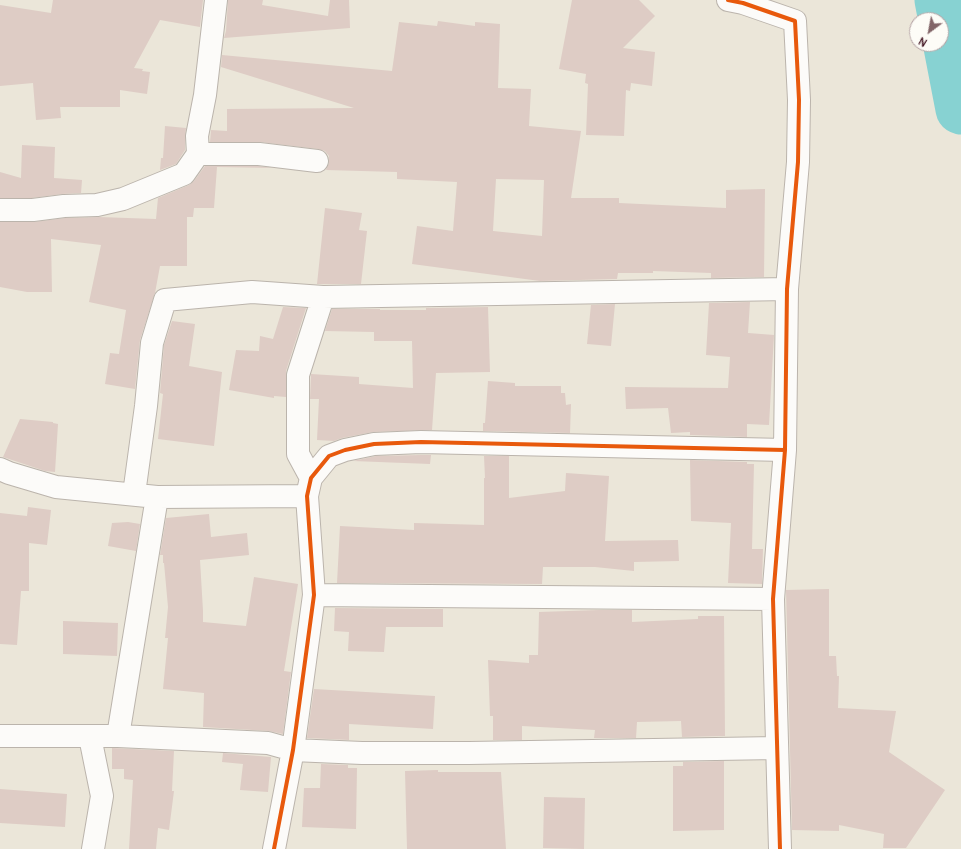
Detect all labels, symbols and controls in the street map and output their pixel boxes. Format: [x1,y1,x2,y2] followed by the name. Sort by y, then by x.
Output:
[909,12,949,52] north arrow
[916,34,930,49] text: N

